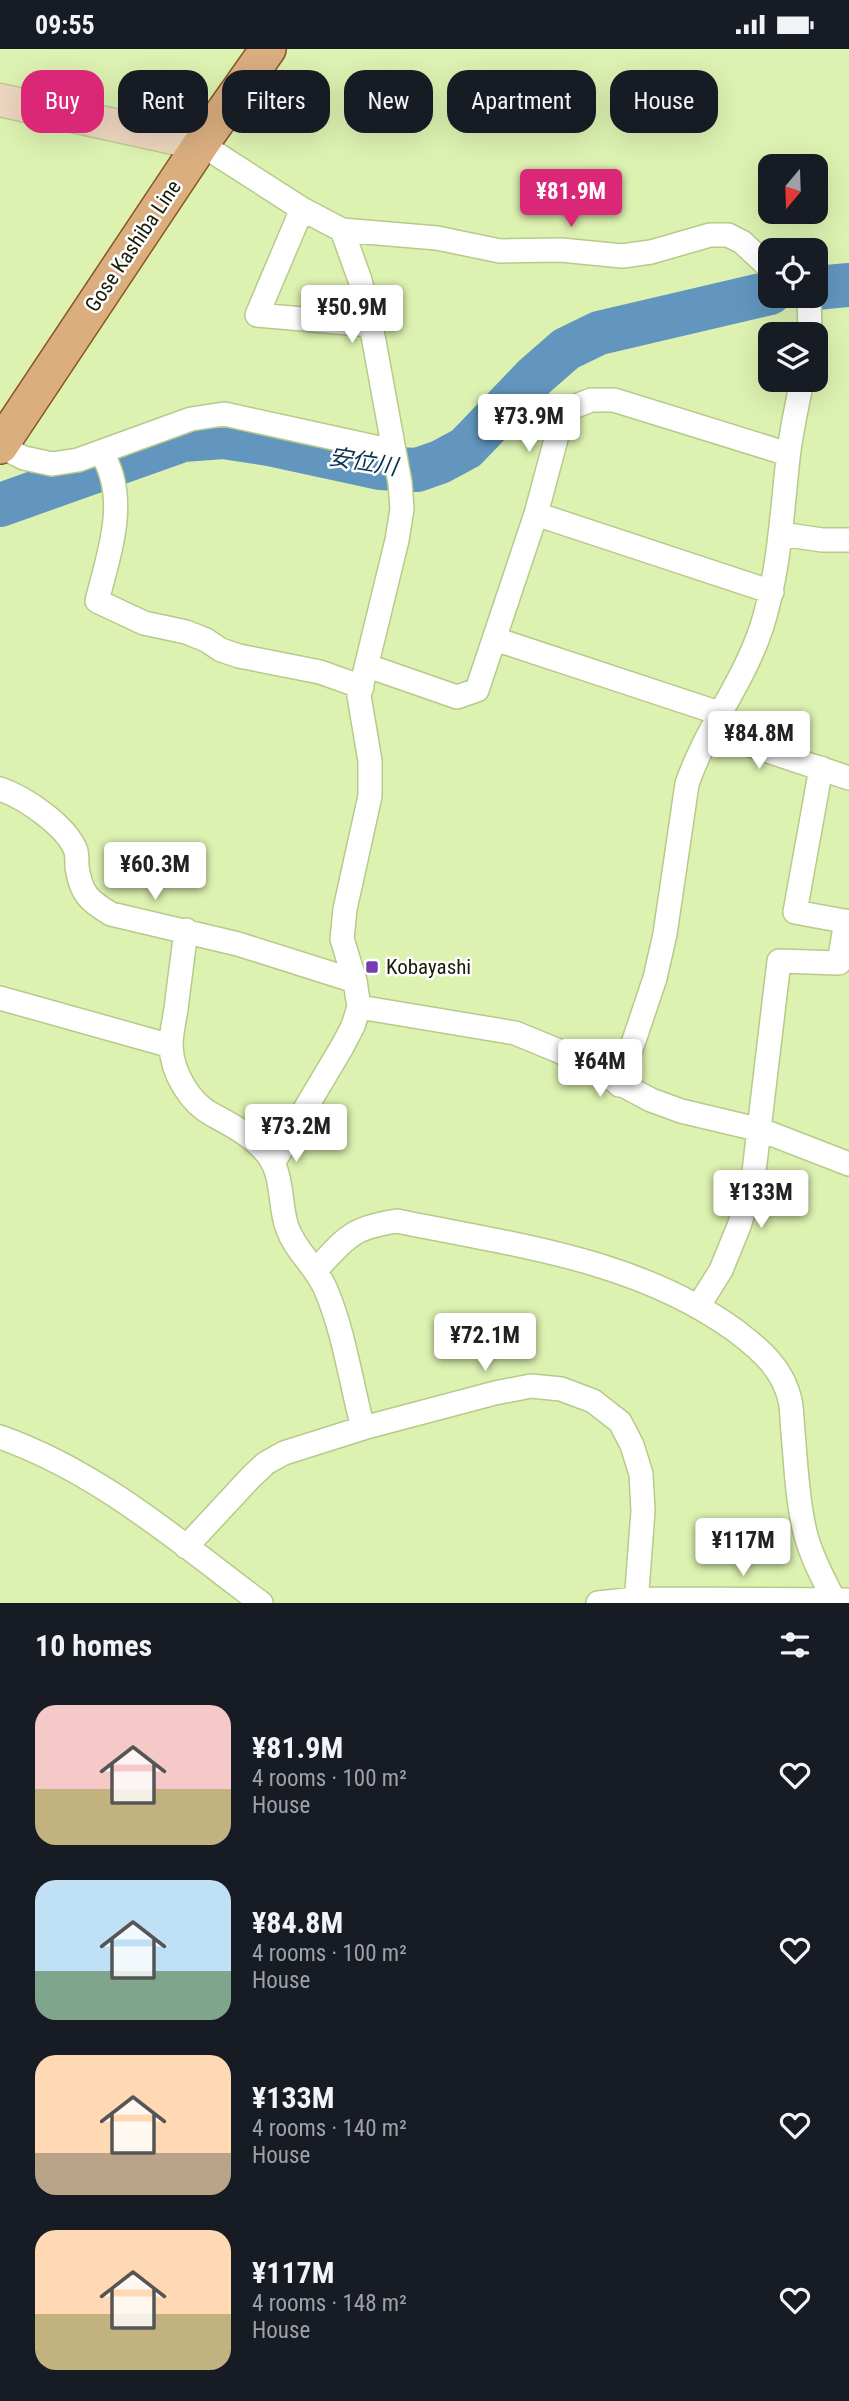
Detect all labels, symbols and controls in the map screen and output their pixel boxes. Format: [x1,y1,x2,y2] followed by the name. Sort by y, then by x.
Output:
[35,10,95,40] text: 09:55
[21,70,104,133] chip: Buy
[118,70,208,133] chip: Rent
[222,70,330,133] chip: Filters
[344,70,433,133] chip: New
[447,70,596,133] chip: Apartment
[610,70,718,133] chip: House
[758,154,828,224] north arrow
[758,154,828,392] map controls
[514,169,628,229] pin: ¥81.9M
[80,176,186,316] street label: Gose Kashiba Line
[536,178,606,205] text: ¥81.9M
[758,238,828,308] button: locate
[295,285,409,345] pin: ¥50.9M
[317,294,387,321] text: ¥50.9M
[758,322,828,392] button: layers
[472,395,586,454] pin: ¥73.9M
[494,403,564,430] text: ¥73.9M
[327,443,402,481] water label: 安位川
[702,711,816,771] pin: ¥84.8M
[724,720,794,747] text: ¥84.8M
[98,843,212,902] pin: ¥60.3M
[120,851,190,878] text: ¥60.3M
[386,955,471,979] place label: Kobayashi
[364,959,380,975] marker: Kobayashi
[559,1039,641,1099] pin: ¥64M
[574,1048,626,1075] text: ¥64M
[239,1105,353,1164] pin: ¥73.2M
[261,1113,331,1140] text: ¥73.2M
[712,1171,810,1230] pin: ¥133M
[729,1179,793,1206] text: ¥133M
[428,1313,542,1373] pin: ¥72.1M
[450,1322,520,1349] text: ¥72.1M
[694,1519,792,1578] pin: ¥117M
[711,1527,775,1554] text: ¥117M
[776,1626,814,1664] icon: filters
[35,1628,152,1663] text: 10 homes
[252,1730,343,1765] text: ¥81.9M
[91,1733,175,1817] icon: home
[776,1756,814,1794] icon: heart
[252,1765,407,1792] text: 4 rooms · 100 m²
[252,1792,310,1819] text: House
[252,1905,343,1940] text: ¥84.8M
[91,1908,175,1992] icon: home
[776,1931,814,1969] icon: heart
[252,1940,407,1967] text: 4 rooms · 100 m²
[252,1967,310,1994] text: House
[252,2080,335,2115] text: ¥133M
[91,2083,175,2167] icon: home
[776,2106,814,2144] icon: heart
[252,2115,407,2142] text: 4 rooms · 140 m²
[252,2142,310,2169] text: House
[252,2255,335,2290] text: ¥117M
[91,2258,175,2342] icon: home
[776,2281,814,2319] icon: heart
[252,2290,407,2317] text: 4 rooms · 148 m²
[252,2317,310,2344] text: House

